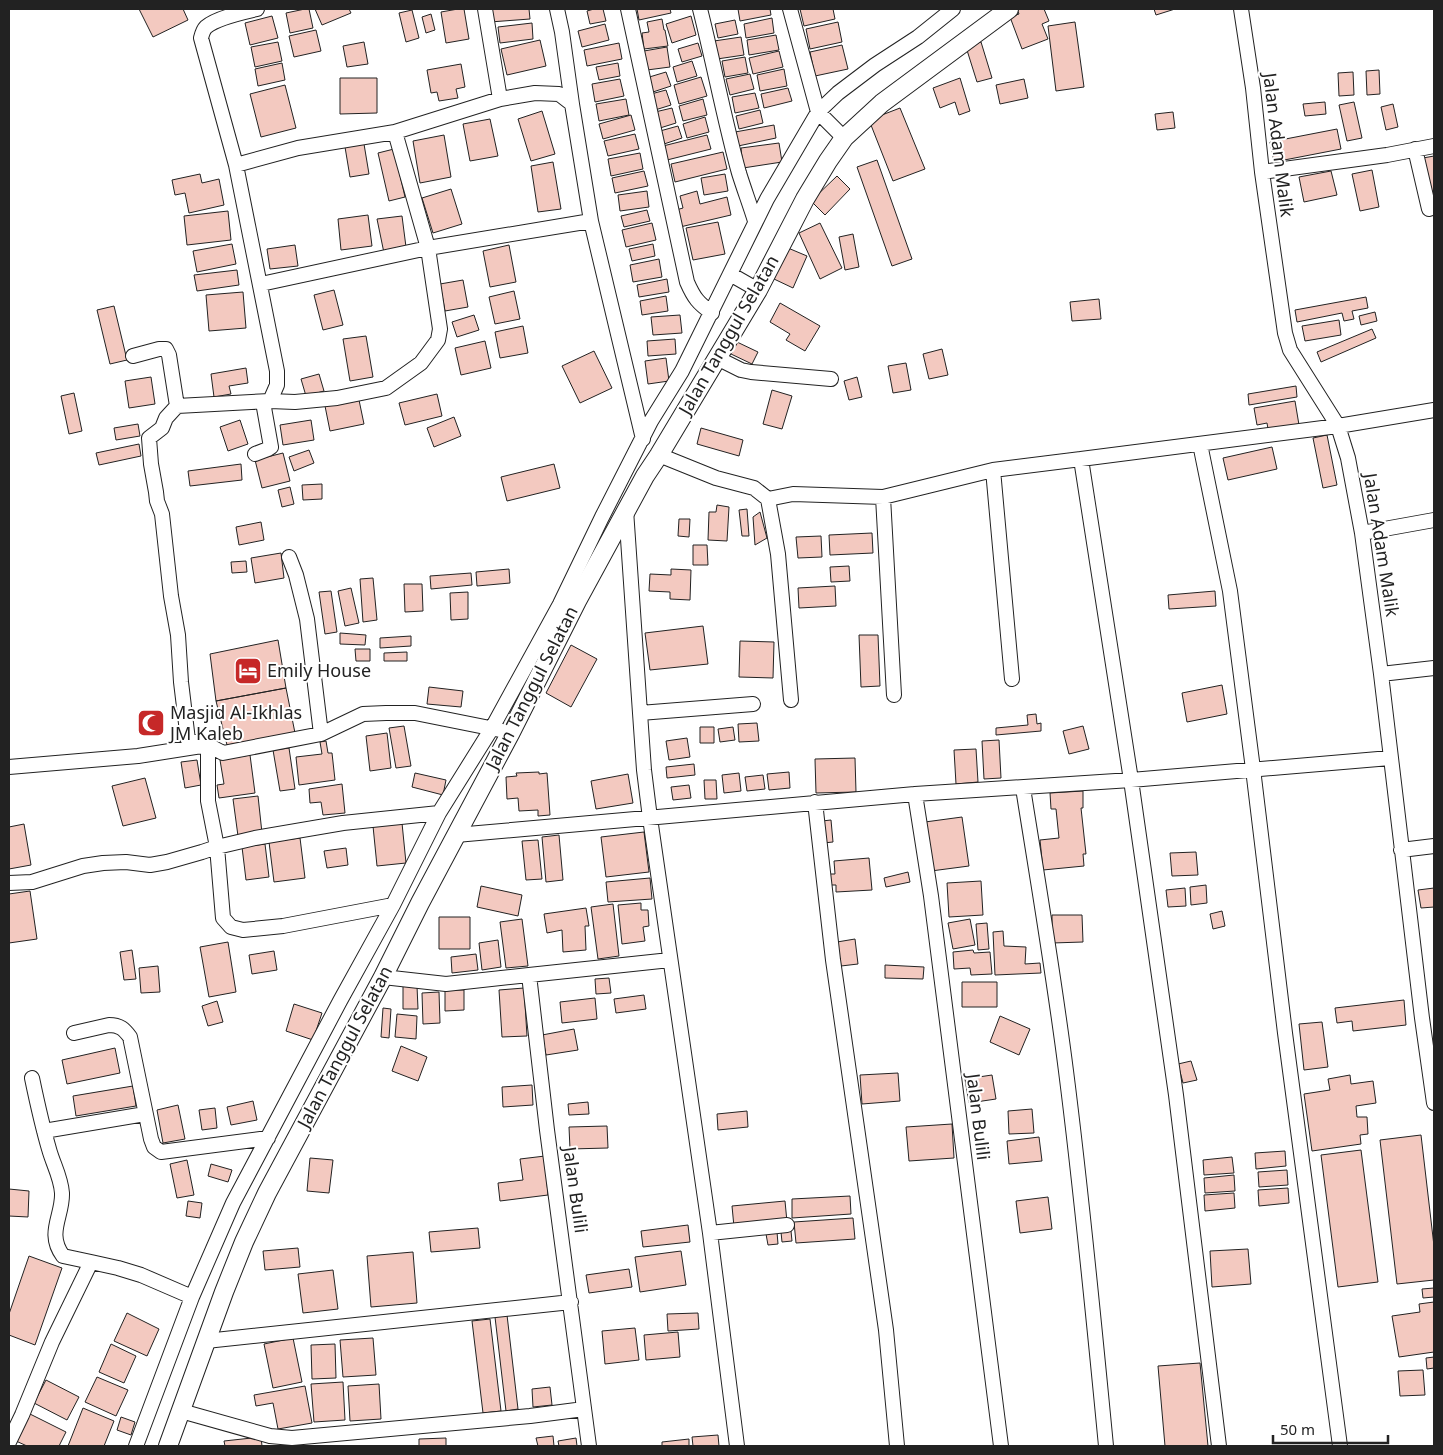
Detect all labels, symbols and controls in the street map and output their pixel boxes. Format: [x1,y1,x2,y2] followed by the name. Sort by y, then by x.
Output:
[1258,69,1300,219] street label: Jalan Adam Malik
[672,250,784,420] street label: Jalan Tanggul Selatan
[1358,469,1405,619] street label: Jalan Adam Malik
[479,602,583,775] street label: Jalan Tanggul Selatan
[233,656,263,686] hotel icon: Emily House
[267,658,371,682] place label: Emily House
[168,700,302,745] place label: Masjid Al-Ikhlas JM Kaleb
[136,708,166,738] mosque icon: Masjid Al-Ikhlas JM Kaleb
[290,961,397,1134] street label: Jalan Tanggul Selatan
[962,1070,996,1162] street label: Jalan Bulili
[558,1143,594,1235] street label: Jalan Bulili
[1273,1412,1388,1444] scale bar
[1280,1419,1315,1439] text: 50 m

